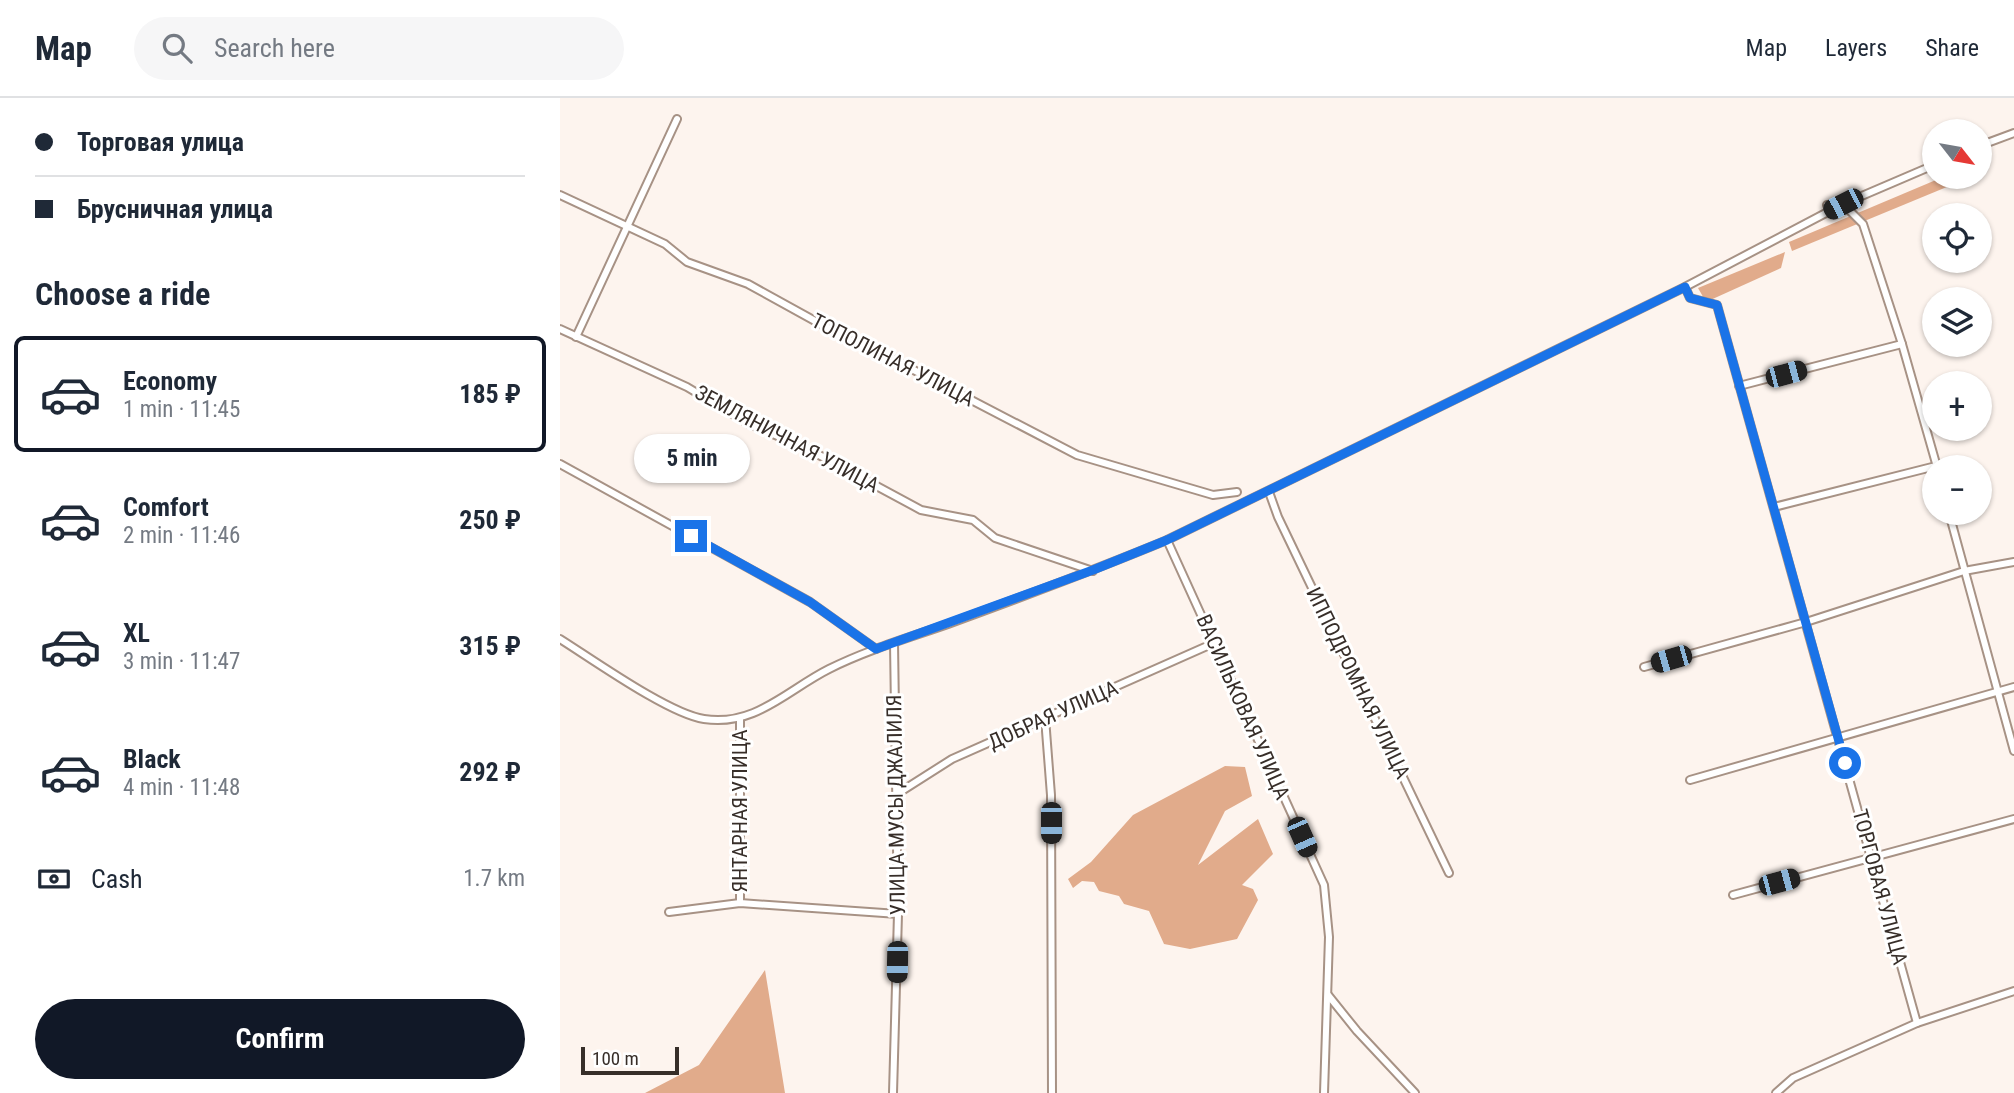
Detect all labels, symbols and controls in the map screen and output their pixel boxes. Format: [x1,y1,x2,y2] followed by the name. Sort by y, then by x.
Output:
[134,17,624,80] search box
[35,29,92,68] text: Map
[158,29,196,67] icon: search
[214,33,335,63] text: Search here
[1746,34,1787,62] text: Map
[1825,34,1887,62] text: Layers
[1925,34,1979,62] text: Share
[1922,119,1992,189] north arrow
[1922,119,1992,525] map controls
[77,127,244,157] text: Торговая улица
[1820,185,1867,223] car
[77,194,273,224] text: Брусничная улица
[1922,203,1992,273] button: locate
[35,275,210,313] text: Choose a ride
[1922,287,1992,357] button: layers
[808,309,978,411] street label: ТОПОЛИНАЯ УЛИЦА
[1763,358,1810,390] car
[39,363,102,426] icon: car
[123,366,217,396] text: Economy
[1922,371,1992,441] button: +
[459,379,521,409] text: 185 ₽
[691,380,883,498] street label: ЗЕМЛЯНИЧНАЯ УЛИЦА
[123,396,240,423] text: 1 min · 11:45
[633,434,749,484] callout: 5 min
[666,445,718,472] text: 5 min
[1922,455,1992,525] button: −
[39,489,102,552] icon: car
[123,492,209,522] text: Comfort
[459,505,521,535] text: 250 ₽
[675,520,707,552] route end
[123,522,240,549] text: 2 min · 11:46
[1301,583,1415,783] street label: ИППОДРОМНАЯ УЛИЦА
[1191,611,1295,803] street label: ВАСИЛЬКОВАЯ УЛИЦА
[39,615,102,678] icon: car
[123,618,150,648] text: XL
[459,631,521,661] text: 315 ₽
[1648,643,1695,675] car
[123,648,240,675] text: 3 min · 11:47
[984,676,1122,754] street label: ДОБРАЯ УЛИЦА
[882,694,910,916] street label: УЛИЦА МУСЫ ДЖАЛИЛЯ
[728,730,752,892] street label: ЯНТАРНАЯ УЛИЦА
[39,741,102,804] icon: car
[123,744,181,774] text: Black
[1829,747,1861,779] route start
[459,757,521,787] text: 292 ₽
[123,774,240,801] text: 4 min · 11:48
[1041,802,1062,844] car
[1848,807,1912,967] street label: ТОРГОВАЯ УЛИЦА
[1284,814,1321,860] car
[35,860,73,898] icon: cash
[91,864,143,894] text: Cash
[463,865,525,892] text: 1.7 km
[1756,866,1803,898] car
[887,941,908,983] car
[35,999,525,1079] button: Confirm
[581,1044,679,1076] scale bar
[592,1047,639,1070] text: 100 m

